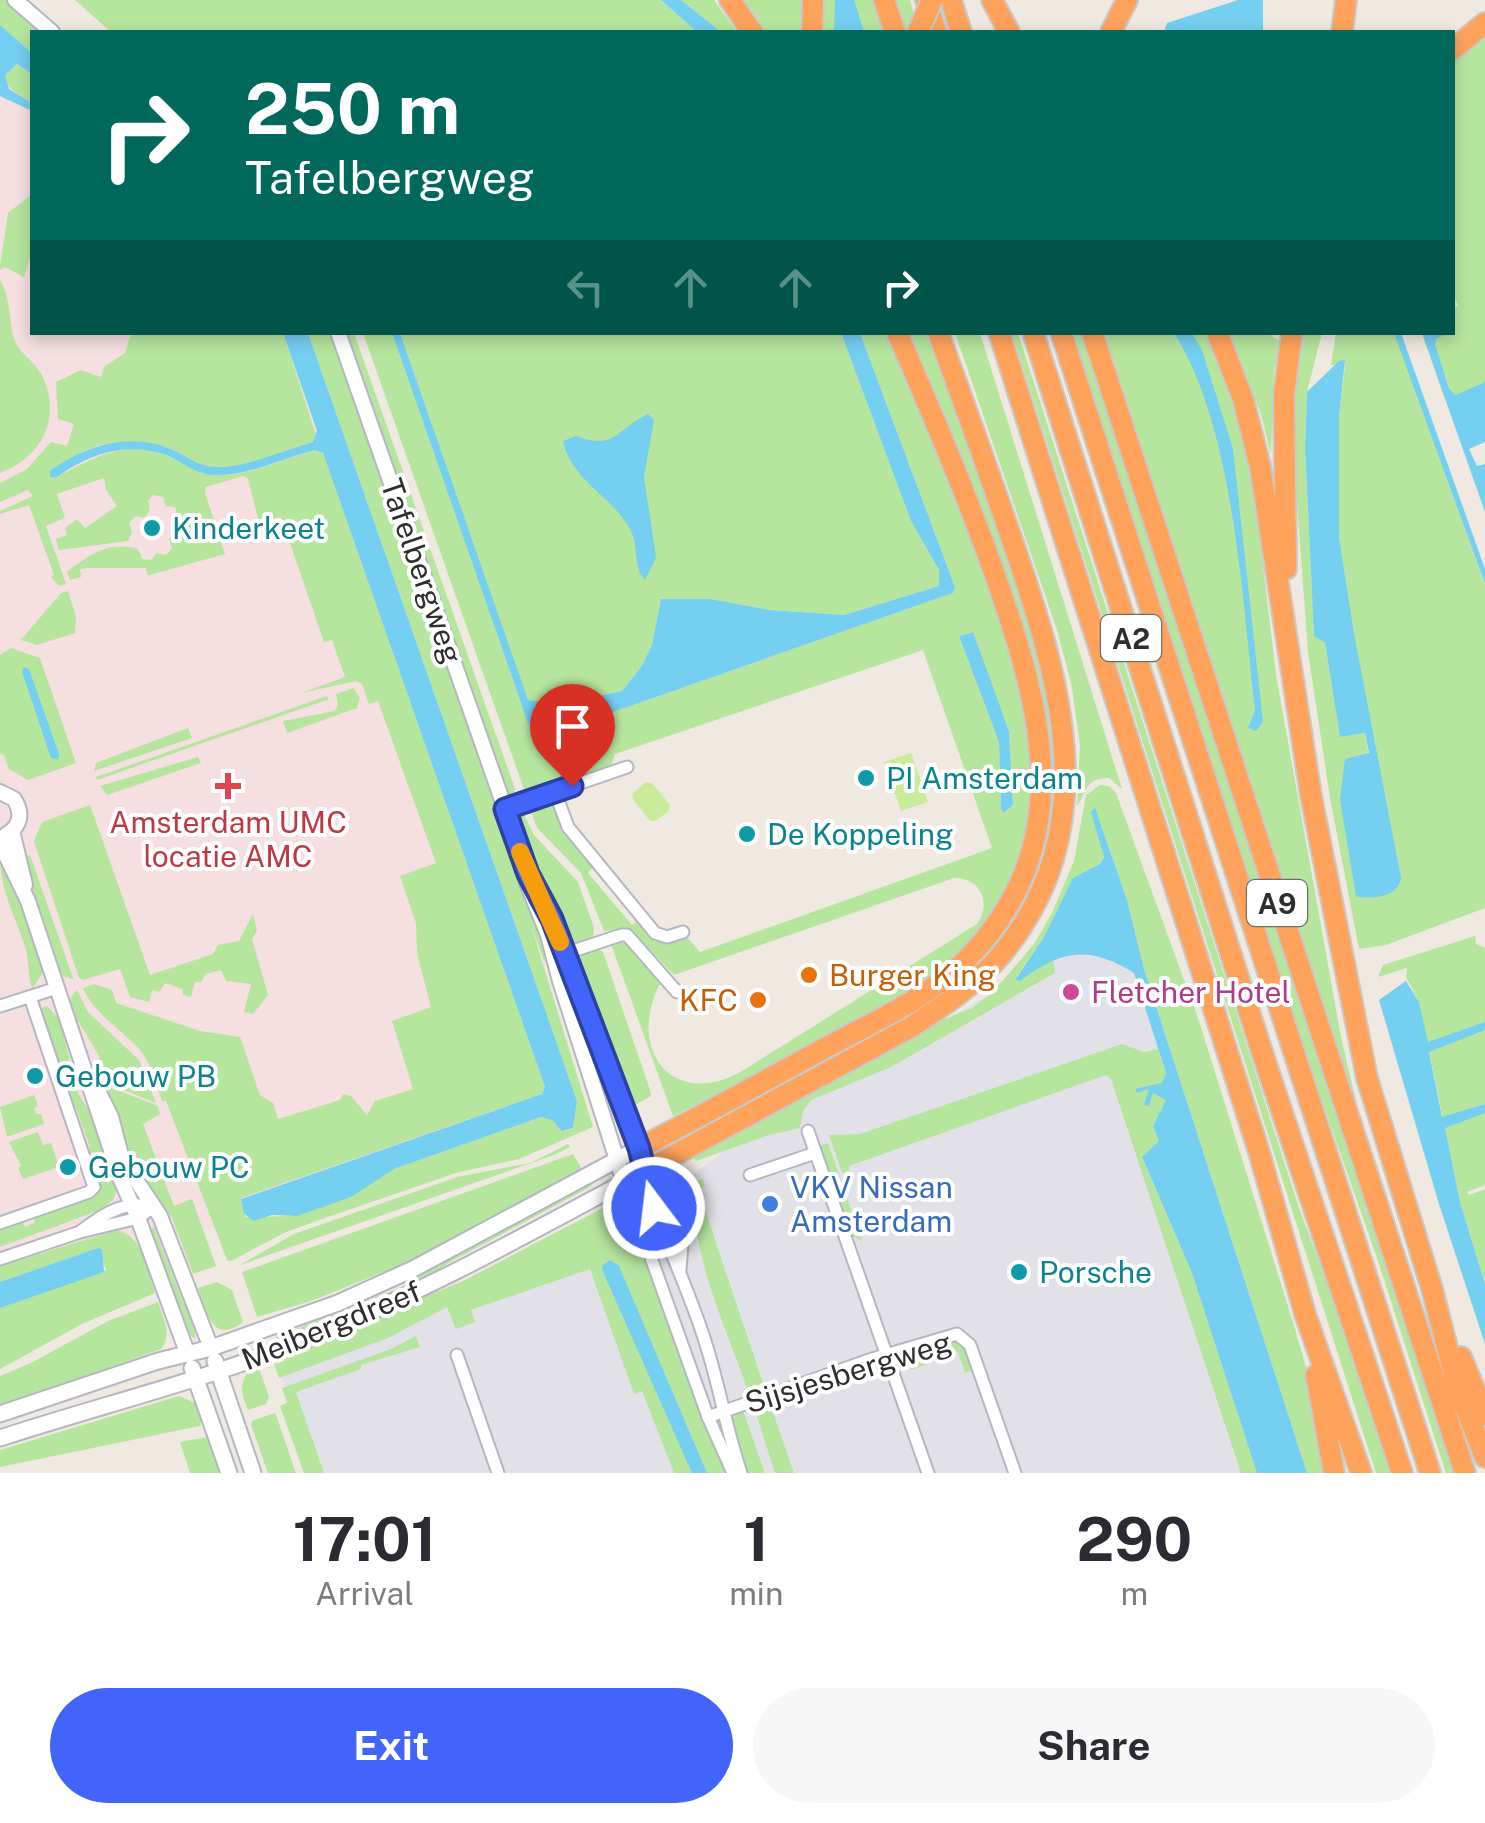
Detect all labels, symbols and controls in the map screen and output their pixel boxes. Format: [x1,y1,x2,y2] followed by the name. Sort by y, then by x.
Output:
[245,67,460,150] text: 250 m
[80,70,210,200] icon: right
[245,151,535,204] text: Tafelbergweg
[558,260,613,315] icon: left
[663,260,718,315] icon: ahead
[768,260,823,315] icon: ahead
[873,260,928,315] icon: right
[374,474,470,668] street label: Tafelbergweg
[172,510,325,546] place label: Kinderkeet
[141,517,163,539] marker: Kinderkeet
[1101,615,1161,661] road number: A2
[530,684,615,787] pin
[545,699,600,754] icon: arrive
[886,760,1083,796] place label: PI Amsterdam
[855,767,877,789] marker: PI Amsterdam
[215,773,241,799] marker: Amsterdam UMC locatie AMC
[109,804,347,874] place label: Amsterdam UMC locatie AMC
[767,816,954,852] place label: De Koppeling
[736,823,758,845] marker: De Koppeling
[1247,880,1307,926] road number: A9
[829,957,996,993] place label: Burger King
[798,964,820,986] marker: Burger King
[1091,974,1291,1010] place label: Fletcher Hotel
[1060,981,1082,1003] marker: Fletcher Hotel
[679,982,738,1018] place label: KFC
[747,989,769,1011] marker: KFC
[55,1058,216,1094] place label: Gebouw PB
[24,1065,46,1087] marker: Gebouw PB
[88,1149,250,1185] place label: Gebouw PC
[57,1156,79,1178] marker: Gebouw PC
[602,1156,706,1260] position arrow
[790,1169,953,1239] place label: VKV Nissan Amsterdam
[759,1193,781,1215] marker: VKV Nissan Amsterdam
[1039,1254,1152,1290] place label: Porsche
[1008,1261,1030,1283] marker: Porsche
[236,1273,426,1377] street label: Meibergdreef
[740,1324,956,1420] street label: Sijsjesbergweg
[293,1504,436,1575] text: 17:01
[743,1504,769,1575] text: 1
[1076,1504,1192,1575] text: 290
[315,1575,414,1612] text: Arrival
[729,1575,783,1612] text: min
[1120,1575,1148,1612] text: m
[50,1688,733,1803] button: Exit
[753,1688,1435,1803] button: Share

